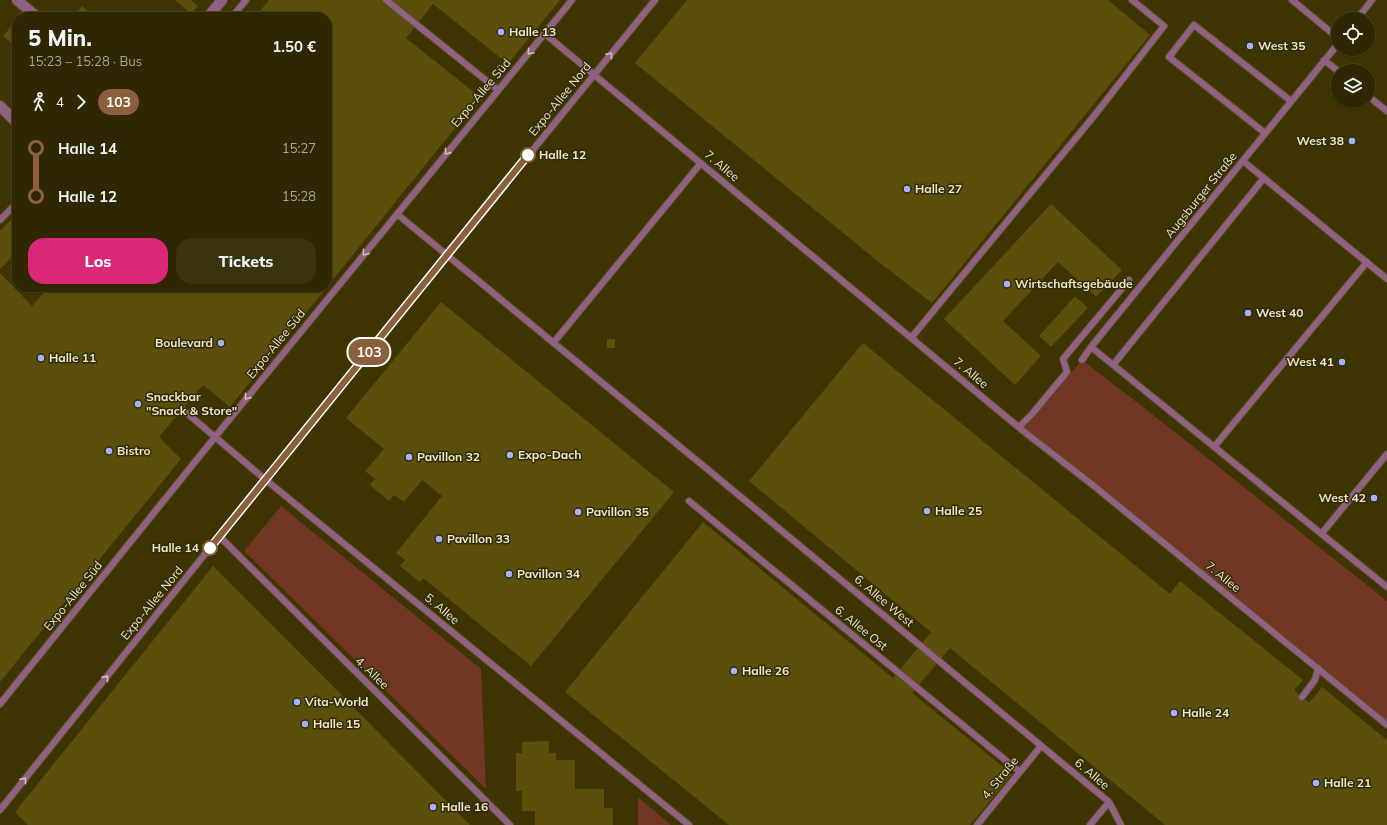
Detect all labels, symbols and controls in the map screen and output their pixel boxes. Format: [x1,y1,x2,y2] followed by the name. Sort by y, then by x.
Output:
[1331,12,1375,108] map controls
[1331,12,1375,56] button: locate
[28,24,92,52] text: 5 Min.
[509,24,556,39] place label: Halle 13
[496,27,506,37] marker: Halle 13
[272,37,316,56] text: 1.50 €
[1258,38,1305,53] place label: West 35
[1245,41,1255,51] marker: West 35
[527,47,534,55] one-way arrow
[606,52,613,59] one-way arrow
[28,53,142,69] text: 15:23 – 15:28 · Bus
[448,55,514,130] street label: Expo-Allee Süd
[525,59,594,139] street label: Expo-Allee Nord
[1331,64,1375,108] button: layers
[28,91,50,113] icon: walk
[70,91,92,113] icon: forward
[106,93,131,111] text: 103
[56,94,64,110] text: 4
[1297,133,1344,148] place label: West 38
[1347,136,1357,146] marker: West 38
[58,139,117,158] text: Halle 14
[282,140,316,156] text: 15:27
[445,147,452,155] one-way arrow
[520,147,536,163] marker: Halle 12
[539,147,586,162] place label: Halle 12
[702,147,743,184] street label: 7. Allee
[1161,149,1240,241] street label: Augsburger Straße
[915,181,962,196] place label: Halle 27
[902,184,912,194] marker: Halle 27
[58,187,117,206] text: Halle 12
[282,188,316,204] text: 15:28
[28,238,168,284] button: Los
[176,238,316,284] button: Tickets
[362,248,369,255] one-way arrow
[1015,276,1133,291] place label: Wirtschaftsgebäude
[1002,279,1012,289] marker: Wirtschaftsgebäude
[1256,305,1303,320] place label: West 40
[243,306,308,381] street label: Expo-Allee Süd
[1243,308,1253,318] marker: West 40
[155,335,213,350] place label: Boulevard
[216,338,226,348] marker: Boulevard
[346,339,392,365] line badge: 103
[356,343,382,361] text: 103
[49,350,96,365] place label: Halle 11
[36,353,46,363] marker: Halle 11
[951,354,992,391] street label: 7. Allee
[1287,354,1334,369] place label: West 41
[1337,357,1347,367] marker: West 41
[146,389,237,418] place label: Snackbar "Snack & Store"
[245,392,252,400] one-way arrow
[133,399,143,409] marker: Snackbar "Snack & Store"
[117,443,151,458] place label: Bistro
[104,446,114,456] marker: Bistro
[518,447,582,462] place label: Expo-Dach
[417,449,480,464] place label: Pavillon 32
[505,450,515,460] marker: Expo-Dach
[404,452,414,462] marker: Pavillon 32
[1319,490,1366,505] place label: West 42
[1369,493,1379,503] marker: West 42
[935,503,982,518] place label: Halle 25
[586,504,649,519] place label: Pavillon 35
[922,506,932,516] marker: Halle 25
[573,507,583,517] marker: Pavillon 35
[447,531,510,546] place label: Pavillon 33
[434,534,444,544] marker: Pavillon 33
[152,540,199,555] place label: Halle 14
[202,540,218,556] marker: Halle 14
[40,558,105,633] street label: Expo-Allee Süd
[1203,558,1244,595] street label: 7. Allee
[117,563,186,643] street label: Expo-Allee Nord
[517,566,580,581] place label: Pavillon 34
[504,569,514,579] marker: Pavillon 34
[852,571,917,630] street label: 6. Allee West
[422,590,463,627] street label: 5. Allee
[832,602,891,653] street label: 6. Allee Ost
[353,653,392,692] street label: 4. Allee
[742,663,789,678] place label: Halle 26
[729,666,739,676] marker: Halle 26
[101,676,108,683] one-way arrow
[304,694,369,709] place label: Vita-World
[292,697,302,707] marker: Vita-World
[1182,705,1229,720] place label: Halle 24
[1169,708,1179,718] marker: Halle 24
[313,716,360,731] place label: Halle 15
[300,719,310,729] marker: Halle 15
[978,753,1021,802] street label: 4. Straße
[1072,755,1113,792] street label: 6. Allee
[1324,775,1371,790] place label: Halle 21
[20,777,27,784] one-way arrow
[1311,778,1321,788] marker: Halle 21
[441,799,488,814] place label: Halle 16
[428,802,438,812] marker: Halle 16

